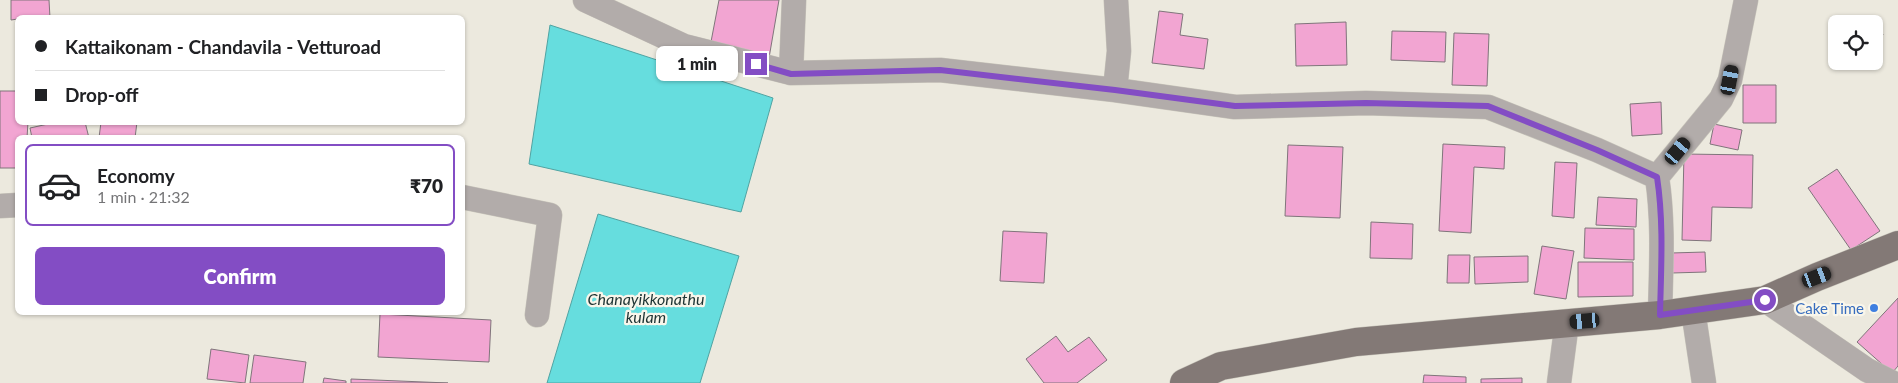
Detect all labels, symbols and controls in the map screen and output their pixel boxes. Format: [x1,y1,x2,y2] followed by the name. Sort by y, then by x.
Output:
[1828,15,1883,70] map controls
[1828,15,1883,70] button: locate
[65,35,381,58] text: Kattaikonam - Chandavila - Vetturoad
[656,46,738,82] callout: 1 min
[745,53,767,75] route end
[677,54,717,73] text: 1 min
[1719,64,1740,96] car
[65,83,139,106] text: Drop-off
[1662,135,1693,167] car
[37,163,82,208] icon: car
[97,164,175,187] text: Economy
[410,174,443,197] text: ₹70
[97,187,190,206] text: 1 min · 21:32
[35,247,445,305] button: Confirm
[1800,265,1833,289] car
[588,289,704,326] water label: Chanayikkonathu kulam
[1754,289,1776,311] route start
[1795,299,1864,317] place label: Cake Time
[1868,302,1880,314] marker: Cake Time
[1569,312,1600,330] car

